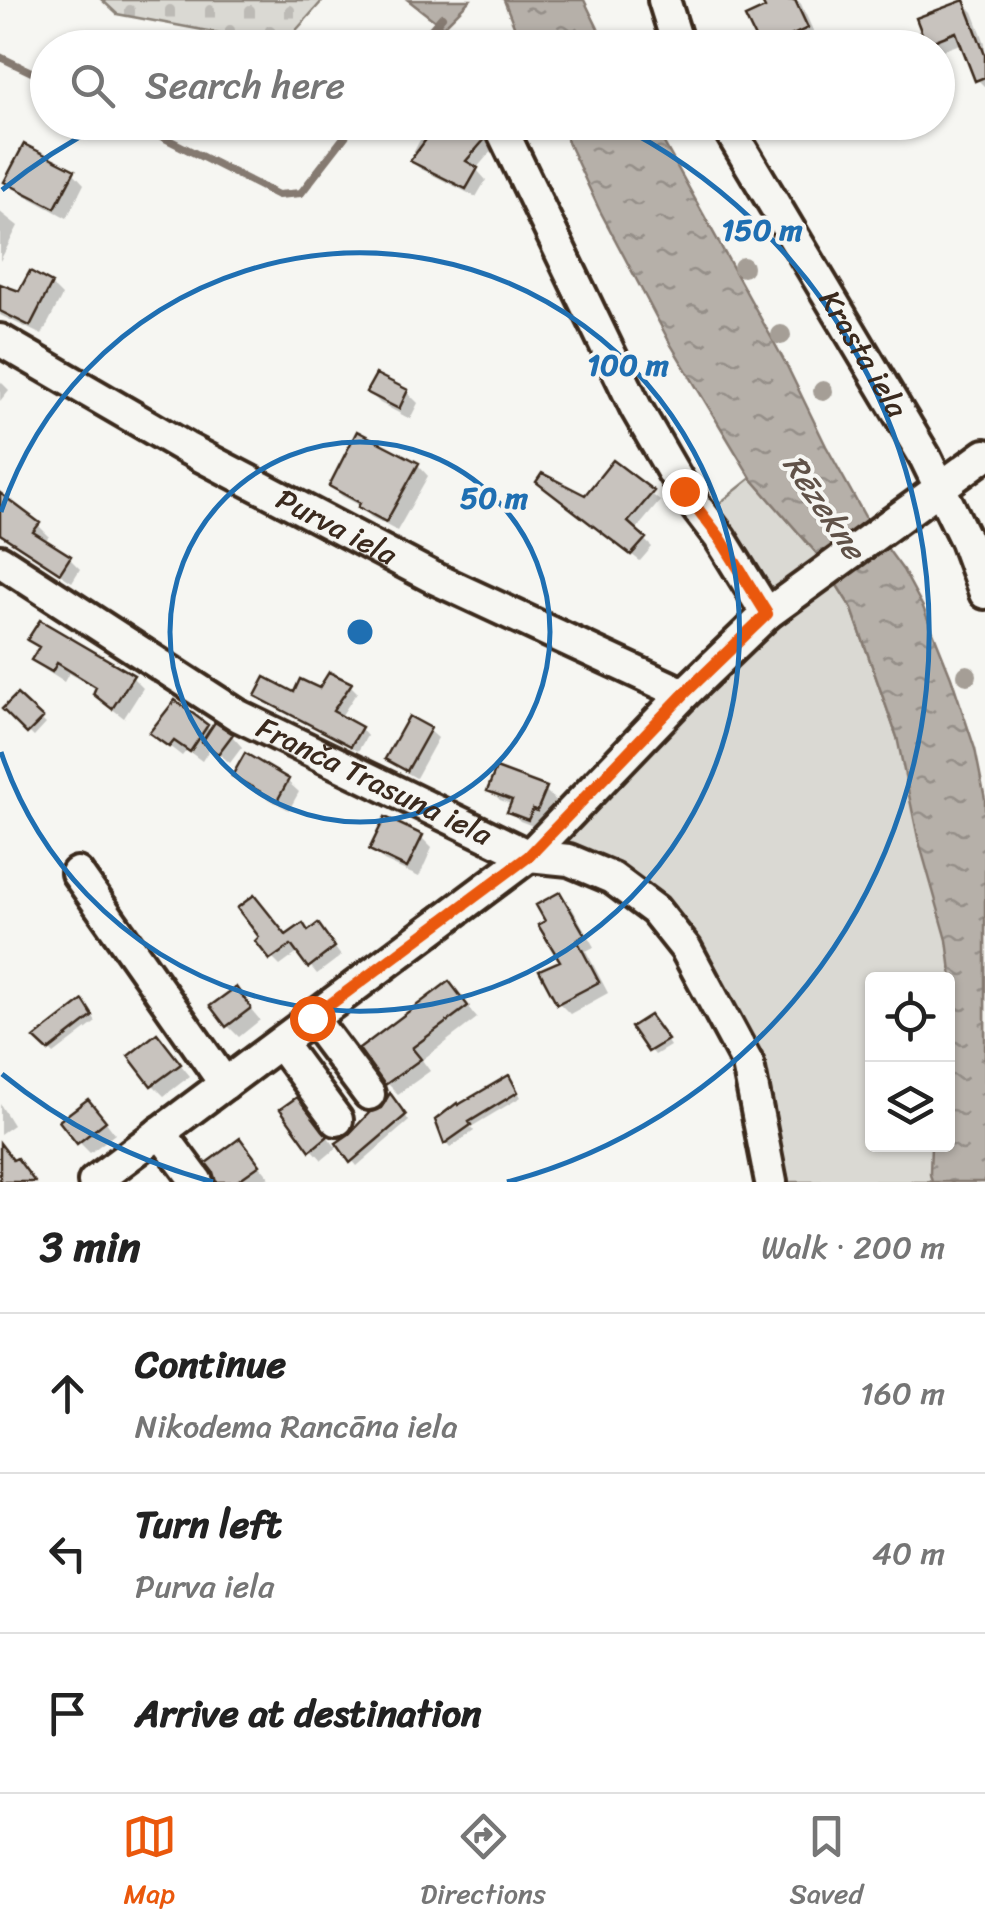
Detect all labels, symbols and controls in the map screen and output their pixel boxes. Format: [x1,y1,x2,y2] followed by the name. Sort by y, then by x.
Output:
[30,30,955,140] search box
[145,52,345,119] text: Search here
[65,58,120,113] icon: search
[722,203,803,257] text: 150 m
[804,279,923,429] street label: Krasta iela
[587,338,669,392] text: 100 m
[767,442,883,575] water label: Rēzekne
[662,469,708,515] route end
[460,471,528,525] text: 50 m
[266,473,408,582] street label: Purva iela
[342,614,378,650] centre of rings
[247,701,502,862] street label: Franča Trasuna iela
[865,972,955,1152] map controls
[865,972,955,1062] button: locate
[290,996,336,1042] route start
[865,1062,955,1152] button: layers
[40,1210,140,1284] text: 3 min
[761,1219,945,1276] text: Walk · 200 m
[135,1331,286,1398] text: Continue
[860,1365,945,1422] text: 160 m
[40,1366,95,1421] icon: ahead
[135,1398,458,1455] text: Nikodema Rancāna iela
[135,1491,281,1558] text: Turn left
[872,1525,945,1582] text: 40 m
[40,1526,95,1581] icon: left
[135,1558,274,1615] text: Purva iela
[135,1680,482,1747] text: Arrive at destination
[40,1686,95,1741] icon: arrive
[122,1809,177,1918] tab: Map
[420,1809,546,1918] tab: Directions
[789,1809,863,1918] tab: Saved

